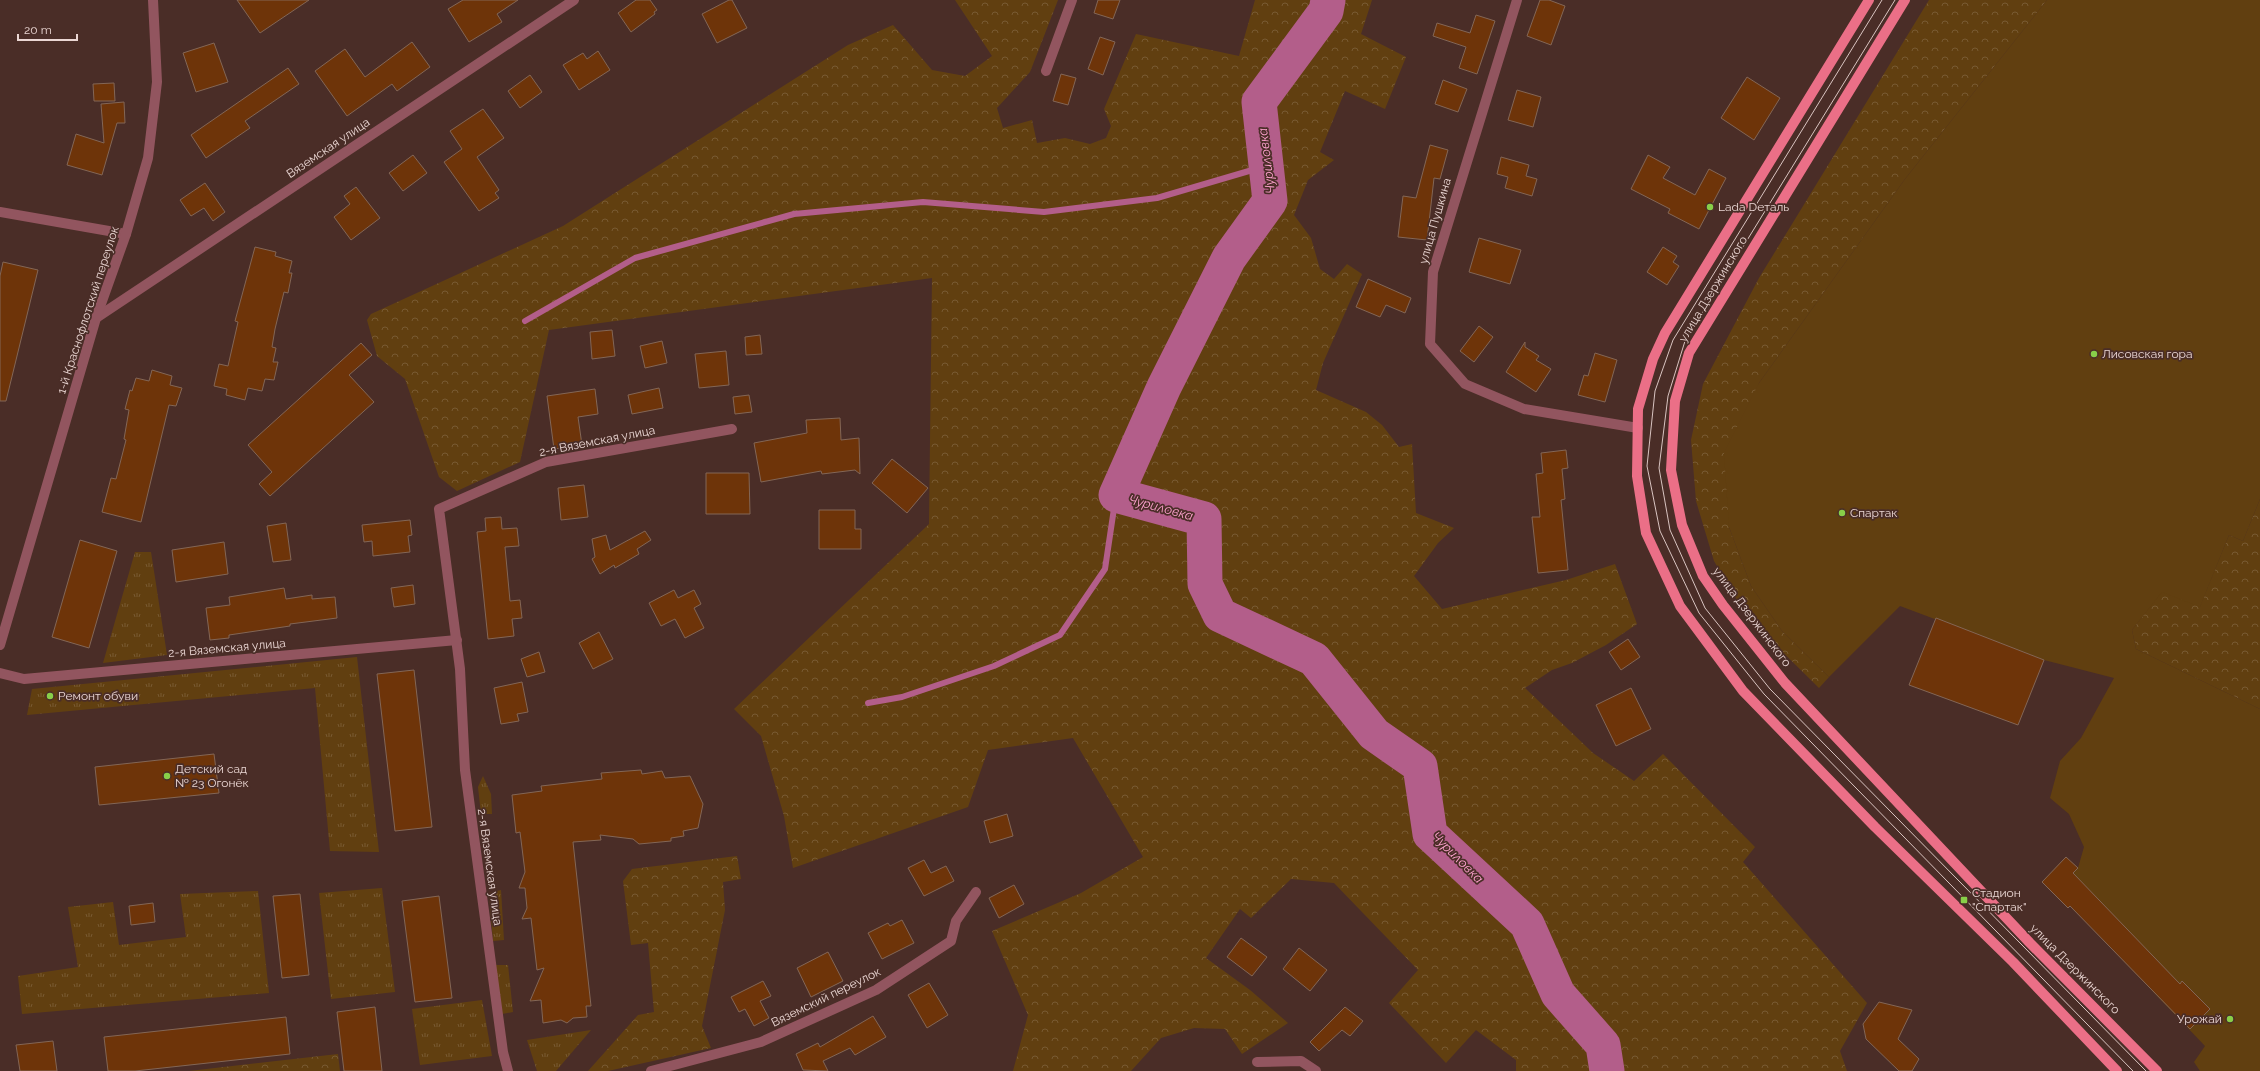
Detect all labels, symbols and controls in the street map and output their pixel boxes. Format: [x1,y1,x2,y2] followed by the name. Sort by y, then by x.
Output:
[18,16,77,42] scale bar
[24,23,52,37] text: 20 m
[284,115,372,181] street label: Вяземская улица
[1255,127,1278,195] water label: Чуриловка
[1416,177,1454,265] street label: улица Пушкина
[1718,200,1789,214] place label: Lada Dеталь
[1705,202,1715,212] marker: Lada Dеталь
[54,224,122,396] street label: 1-й Краснофлотский переулок
[1676,233,1750,345] street label: улица Дзержинского
[2102,347,2193,361] place label: Лисовская гора
[2089,349,2099,359] marker: Лисовская гора
[538,423,656,459] street label: 2-я Вяземская улица
[1127,492,1195,523] water label: Чуриловка
[1850,506,1897,520] place label: Спартак
[1837,508,1847,518] marker: Спартак
[1710,564,1794,670] street label: улица Дзержинского
[168,636,286,660] street label: 2-я Вяземская улица
[58,689,138,703] place label: Ремонт обуви
[45,691,55,701] marker: Ремонт обуви
[175,762,249,790] place label: Детский сад № 23 Огонёк
[162,771,172,781] marker: Детский сад № 23 Огонёк
[475,808,505,926] street label: 2-я Вяземская улица
[1429,829,1487,886] water label: Чуриловка
[1972,886,2026,914] place label: Стадион "Спартак"
[1959,895,1969,905] marker: Стадион "Спартак"
[2027,921,2123,1017] street label: улица Дзержинского
[769,964,883,1030] street label: Вяземский переулок
[2177,1012,2222,1026] place label: Урожай
[2225,1014,2235,1024] marker: Урожай

